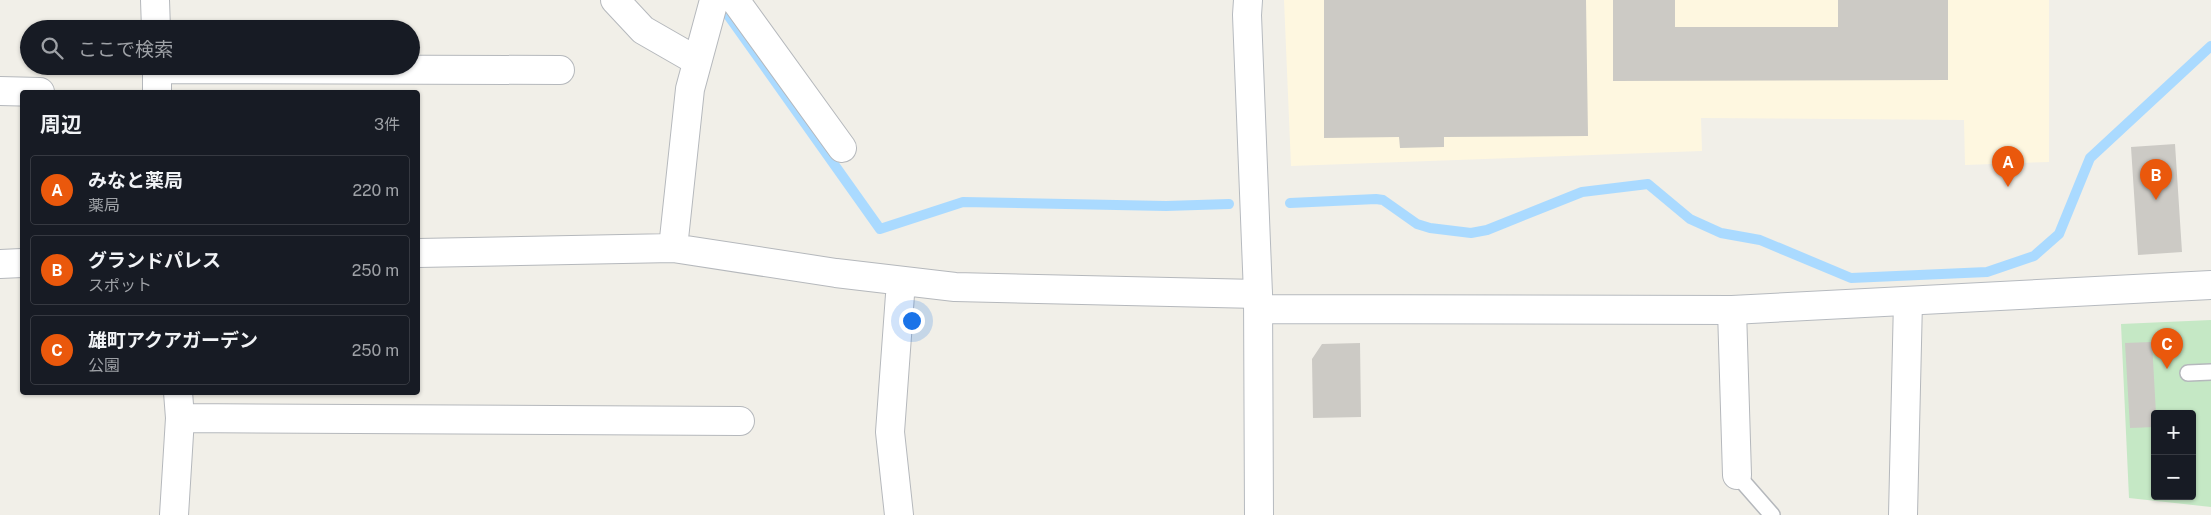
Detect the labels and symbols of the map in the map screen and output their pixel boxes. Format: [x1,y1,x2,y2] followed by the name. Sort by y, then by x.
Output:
[1992,146,2024,187] pin: A
[2140,159,2172,200] pin: B
[899,308,925,334] your location
[2151,328,2183,369] pin: C

